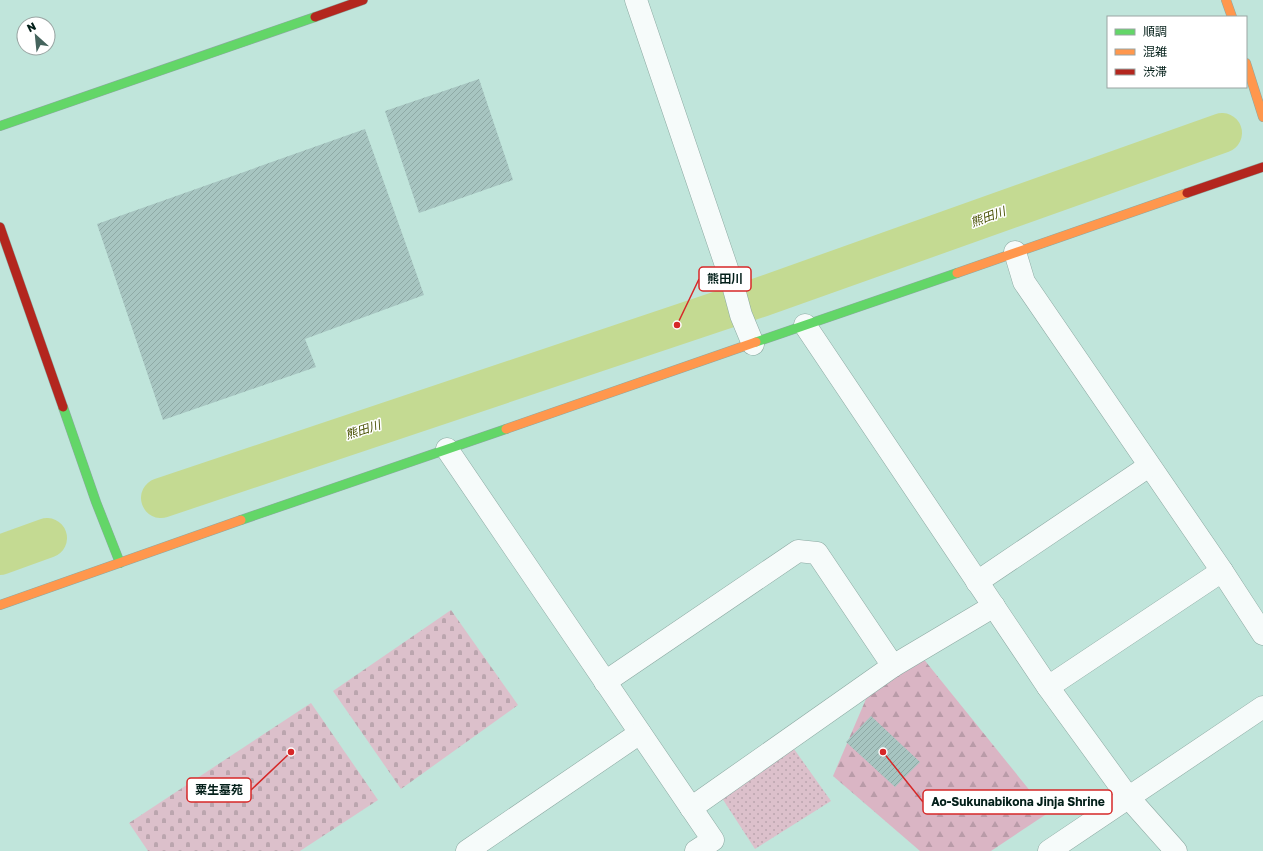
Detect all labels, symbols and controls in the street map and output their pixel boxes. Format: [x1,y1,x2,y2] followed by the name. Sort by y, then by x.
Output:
[16,16,56,56] north arrow
[1107,16,1247,88] legend
[25,19,38,34] text: N
[1143,24,1167,39] text: 順調
[1143,44,1167,59] text: 混雑
[1143,64,1167,79] text: 渋滞
[968,203,1009,230] water label: 熊田川
[699,267,751,291] callout: 熊田川
[707,271,743,286] text: 熊田川
[343,416,384,442] water label: 熊田川
[187,778,251,802] callout: 粟生墓苑
[195,782,243,797] text: 粟生墓苑
[923,790,1112,814] callout: Ao-Sukunabikona Jinja Shrine
[931,794,1105,809] text: Ao-Sukunabikona Jinja Shrine

